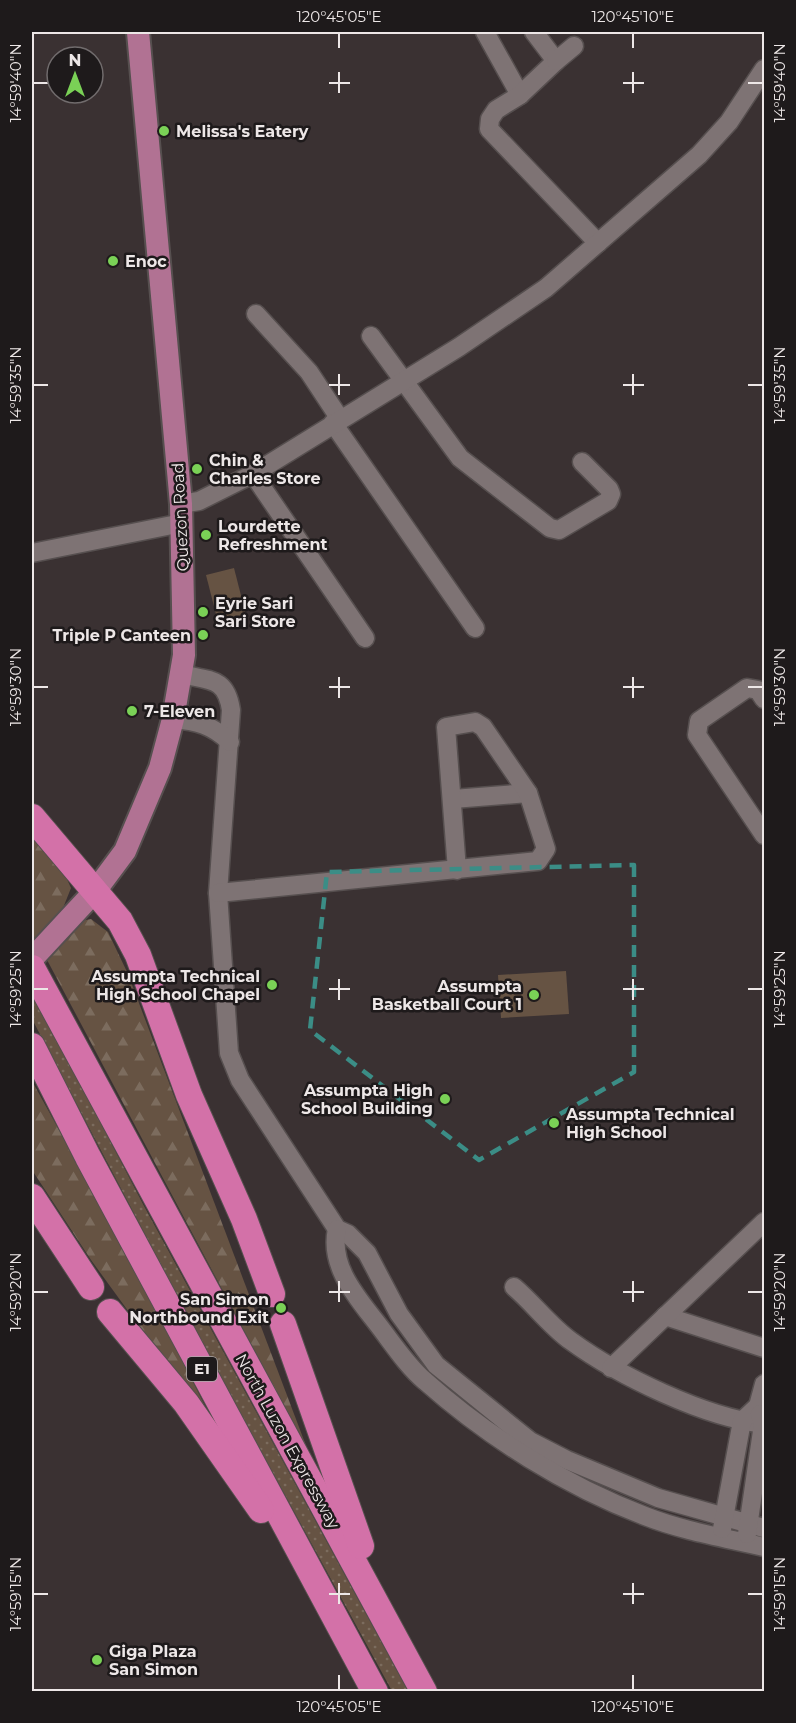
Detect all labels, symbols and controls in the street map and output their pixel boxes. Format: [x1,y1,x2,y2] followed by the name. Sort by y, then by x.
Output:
[296,7,382,26] text: 120°45'05"E
[592,7,674,26] text: 120°45'10"E
[6,43,25,123] text: 14°59'40"N
[770,43,789,123] text: 14°59'40"N
[45,45,105,105] north arrow
[69,51,81,70] text: N
[176,122,309,141] place label: Melissa's Eatery
[157,124,171,138] marker: Melissa's Eatery
[125,252,167,271] place label: Enoc
[106,254,120,268] marker: Enoc
[6,347,25,423] text: 14°59'35"N
[770,347,789,423] text: 14°59'35"N
[209,451,321,488] place label: Chin & Charles Store
[168,462,193,572] street label: Quezon Road
[190,462,204,476] marker: Chin & Charles Store
[218,517,327,554] place label: Lourdette Refreshment
[199,528,213,542] marker: Lourdette Refreshment
[215,594,296,631] place label: Eyrie Sari Sari Store
[196,605,210,619] marker: Eyrie Sari Sari Store
[53,626,191,645] place label: Triple P Canteen
[196,628,210,642] marker: Triple P Canteen
[6,648,25,726] text: 14°59'30"N
[770,648,789,726] text: 14°59'30"N
[144,702,215,721] place label: 7-Eleven
[125,704,139,718] marker: 7-Eleven
[6,950,25,1028] text: 14°59'25"N
[770,950,789,1028] text: 14°59'25"N
[90,967,260,1004] place label: Assumpta Technical High School Chapel
[372,977,522,1014] place label: Assumpta Basketball Court 1
[265,978,279,992] marker: Assumpta Technical High School Chapel
[527,988,541,1002] marker: Assumpta Basketball Court 1
[301,1081,433,1118] place label: Assumpta High School Building
[438,1092,452,1106] marker: Assumpta High School Building
[565,1105,735,1142] place label: Assumpta Technical High School
[547,1116,561,1130] marker: Assumpta Technical High School
[6,1253,25,1331] text: 14°59'20"N
[770,1253,789,1331] text: 14°59'20"N
[129,1290,269,1327] place label: San Simon Northbound Exit
[274,1301,288,1315] marker: San Simon Northbound Exit
[231,1350,344,1532] street label: North Luzon Expressway
[187,1357,217,1381] road number: E1
[6,1557,25,1631] text: 14°59'15"N
[770,1557,789,1631] text: 14°59'15"N
[109,1642,198,1679] place label: Giga Plaza San Simon
[90,1653,104,1667] marker: Giga Plaza San Simon
[296,1697,382,1716] text: 120°45'05"E
[592,1697,674,1716] text: 120°45'10"E

